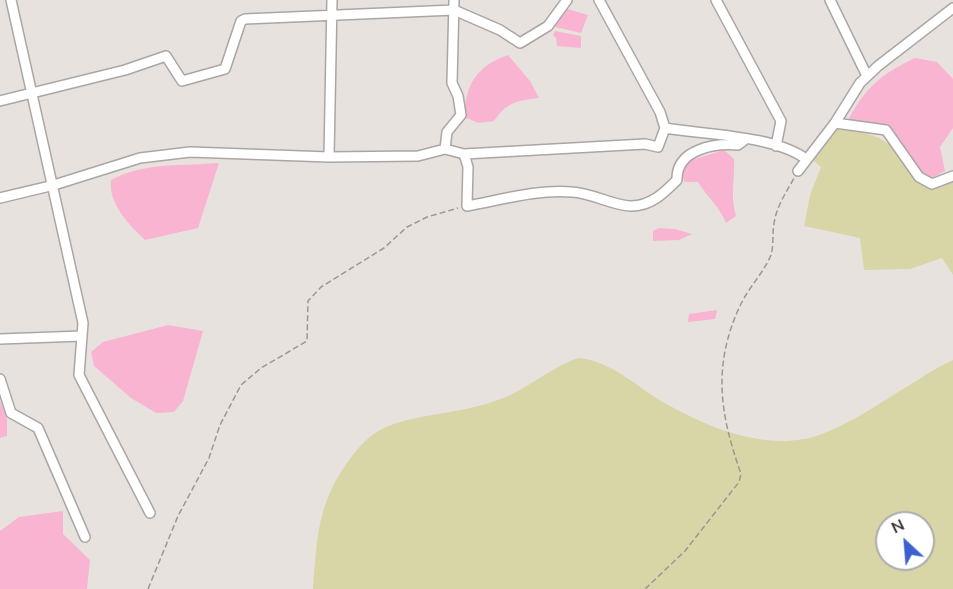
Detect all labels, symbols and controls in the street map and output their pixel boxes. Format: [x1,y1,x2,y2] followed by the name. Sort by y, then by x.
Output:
[875,511,935,571] north arrow
[888,514,908,539] text: N

